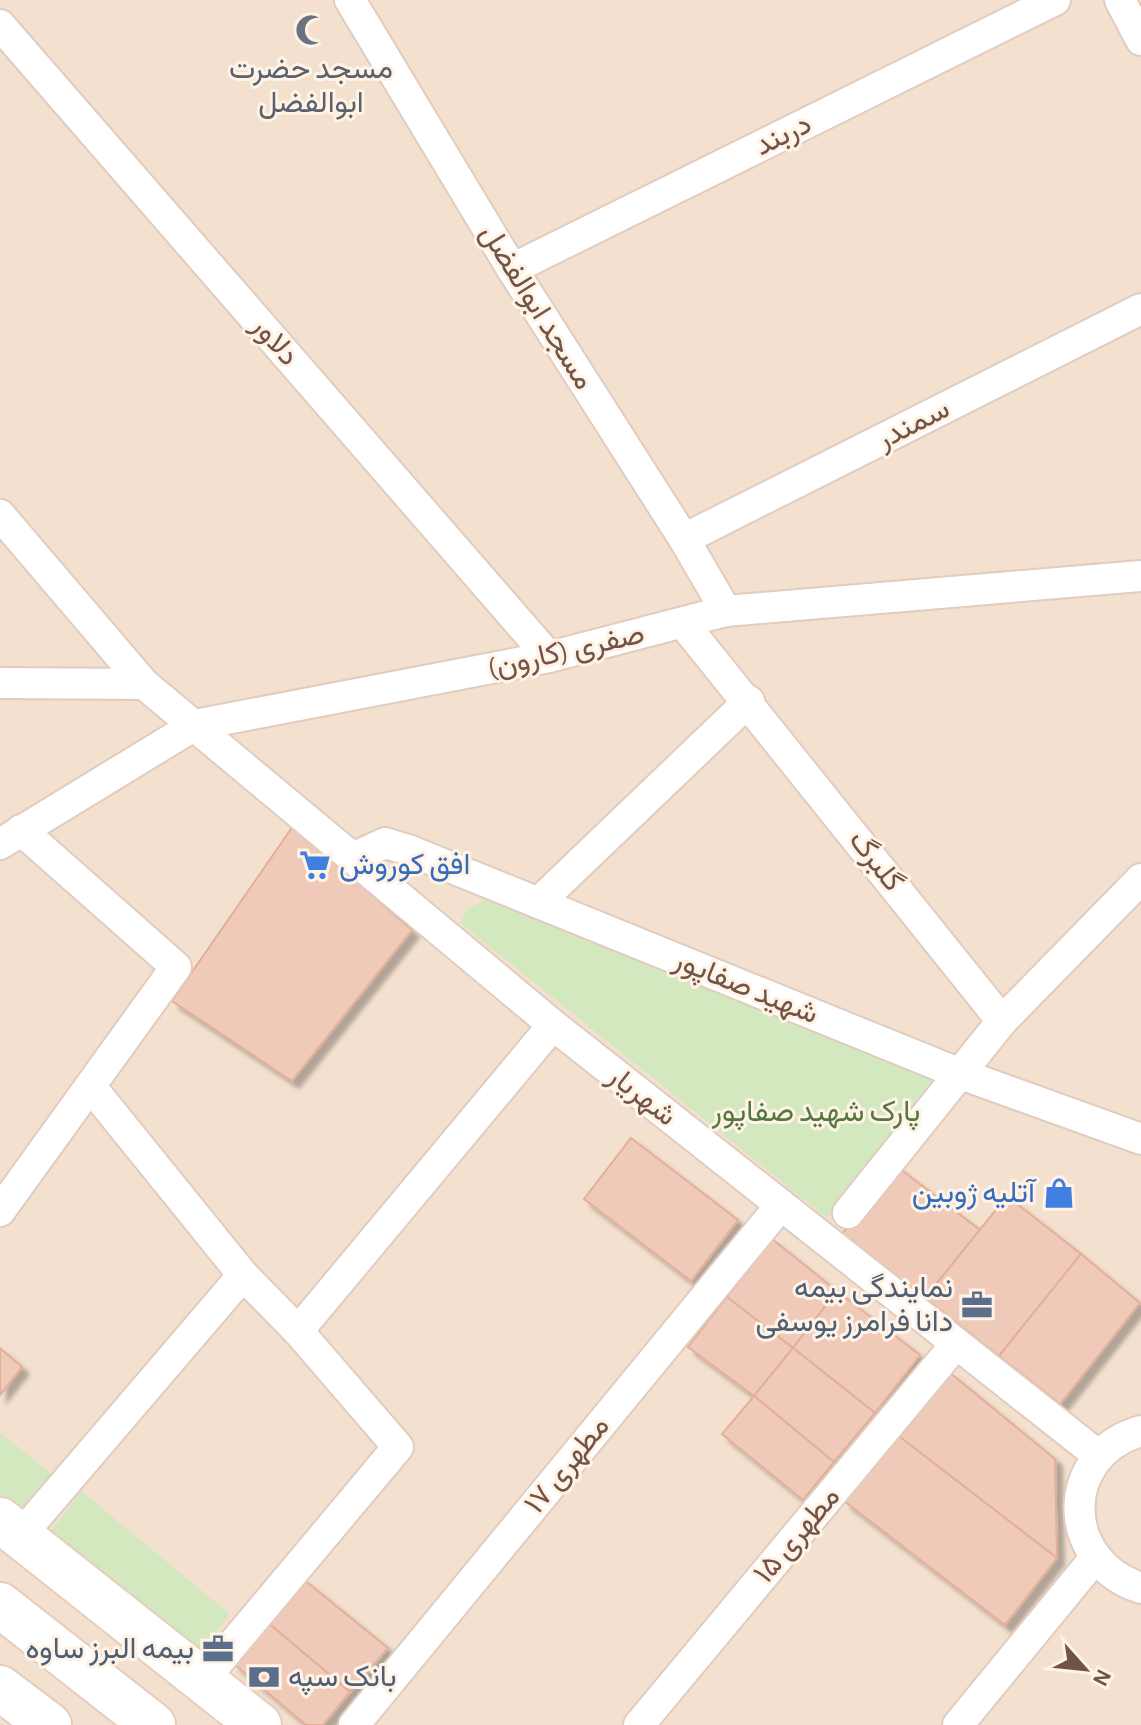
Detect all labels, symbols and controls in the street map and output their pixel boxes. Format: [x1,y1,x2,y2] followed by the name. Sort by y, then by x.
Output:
[294,13,328,47] mosque icon: مسجد حضرت ابوالفضل
[229,54,393,120] place label: مسجد حضرت ابوالفضل
[750,109,817,163] street label: دربند
[473,219,600,396] street label: مسجد ابوالفضل
[243,310,304,373] street label: دلاور
[871,393,955,457] street label: سمندر
[485,618,648,686] street label: صفری (کارون)
[842,825,909,898] street label: گلبرگ
[298,848,332,882] supermarket icon: افق کوروش
[339,850,471,882] place label: افق کوروش
[667,944,822,1033] street label: شهید صفاپور
[600,1060,682,1133] street label: شهریار
[711,1097,920,1131] park label: پارک شهید صفاپور
[1042,1176,1076,1210] shop icon: آتلیه ژوبین
[912,1178,1037,1210] place label: آتلیه ژوبین
[755,1273,953,1339] place label: نمایندگی بیمه دانا فرامرز یوسفی
[960,1288,994,1322] office icon: نمایندگی بیمه دانا فرامرز یوسفی
[519,1411,616,1520] street label: مطهری ۱۷
[748,1481,847,1590] street label: مطهری ۱۵
[1045,1629,1125,1709] north arrow
[201,1632,235,1666] office icon: بیمه البرز ساوه
[25,1634,194,1666] place label: بیمه البرز ساوه
[247,1660,281,1694] bank icon: بانک سپه
[288,1662,397,1696] place label: بانک سپه
[1089,1666,1115,1689] text: N

